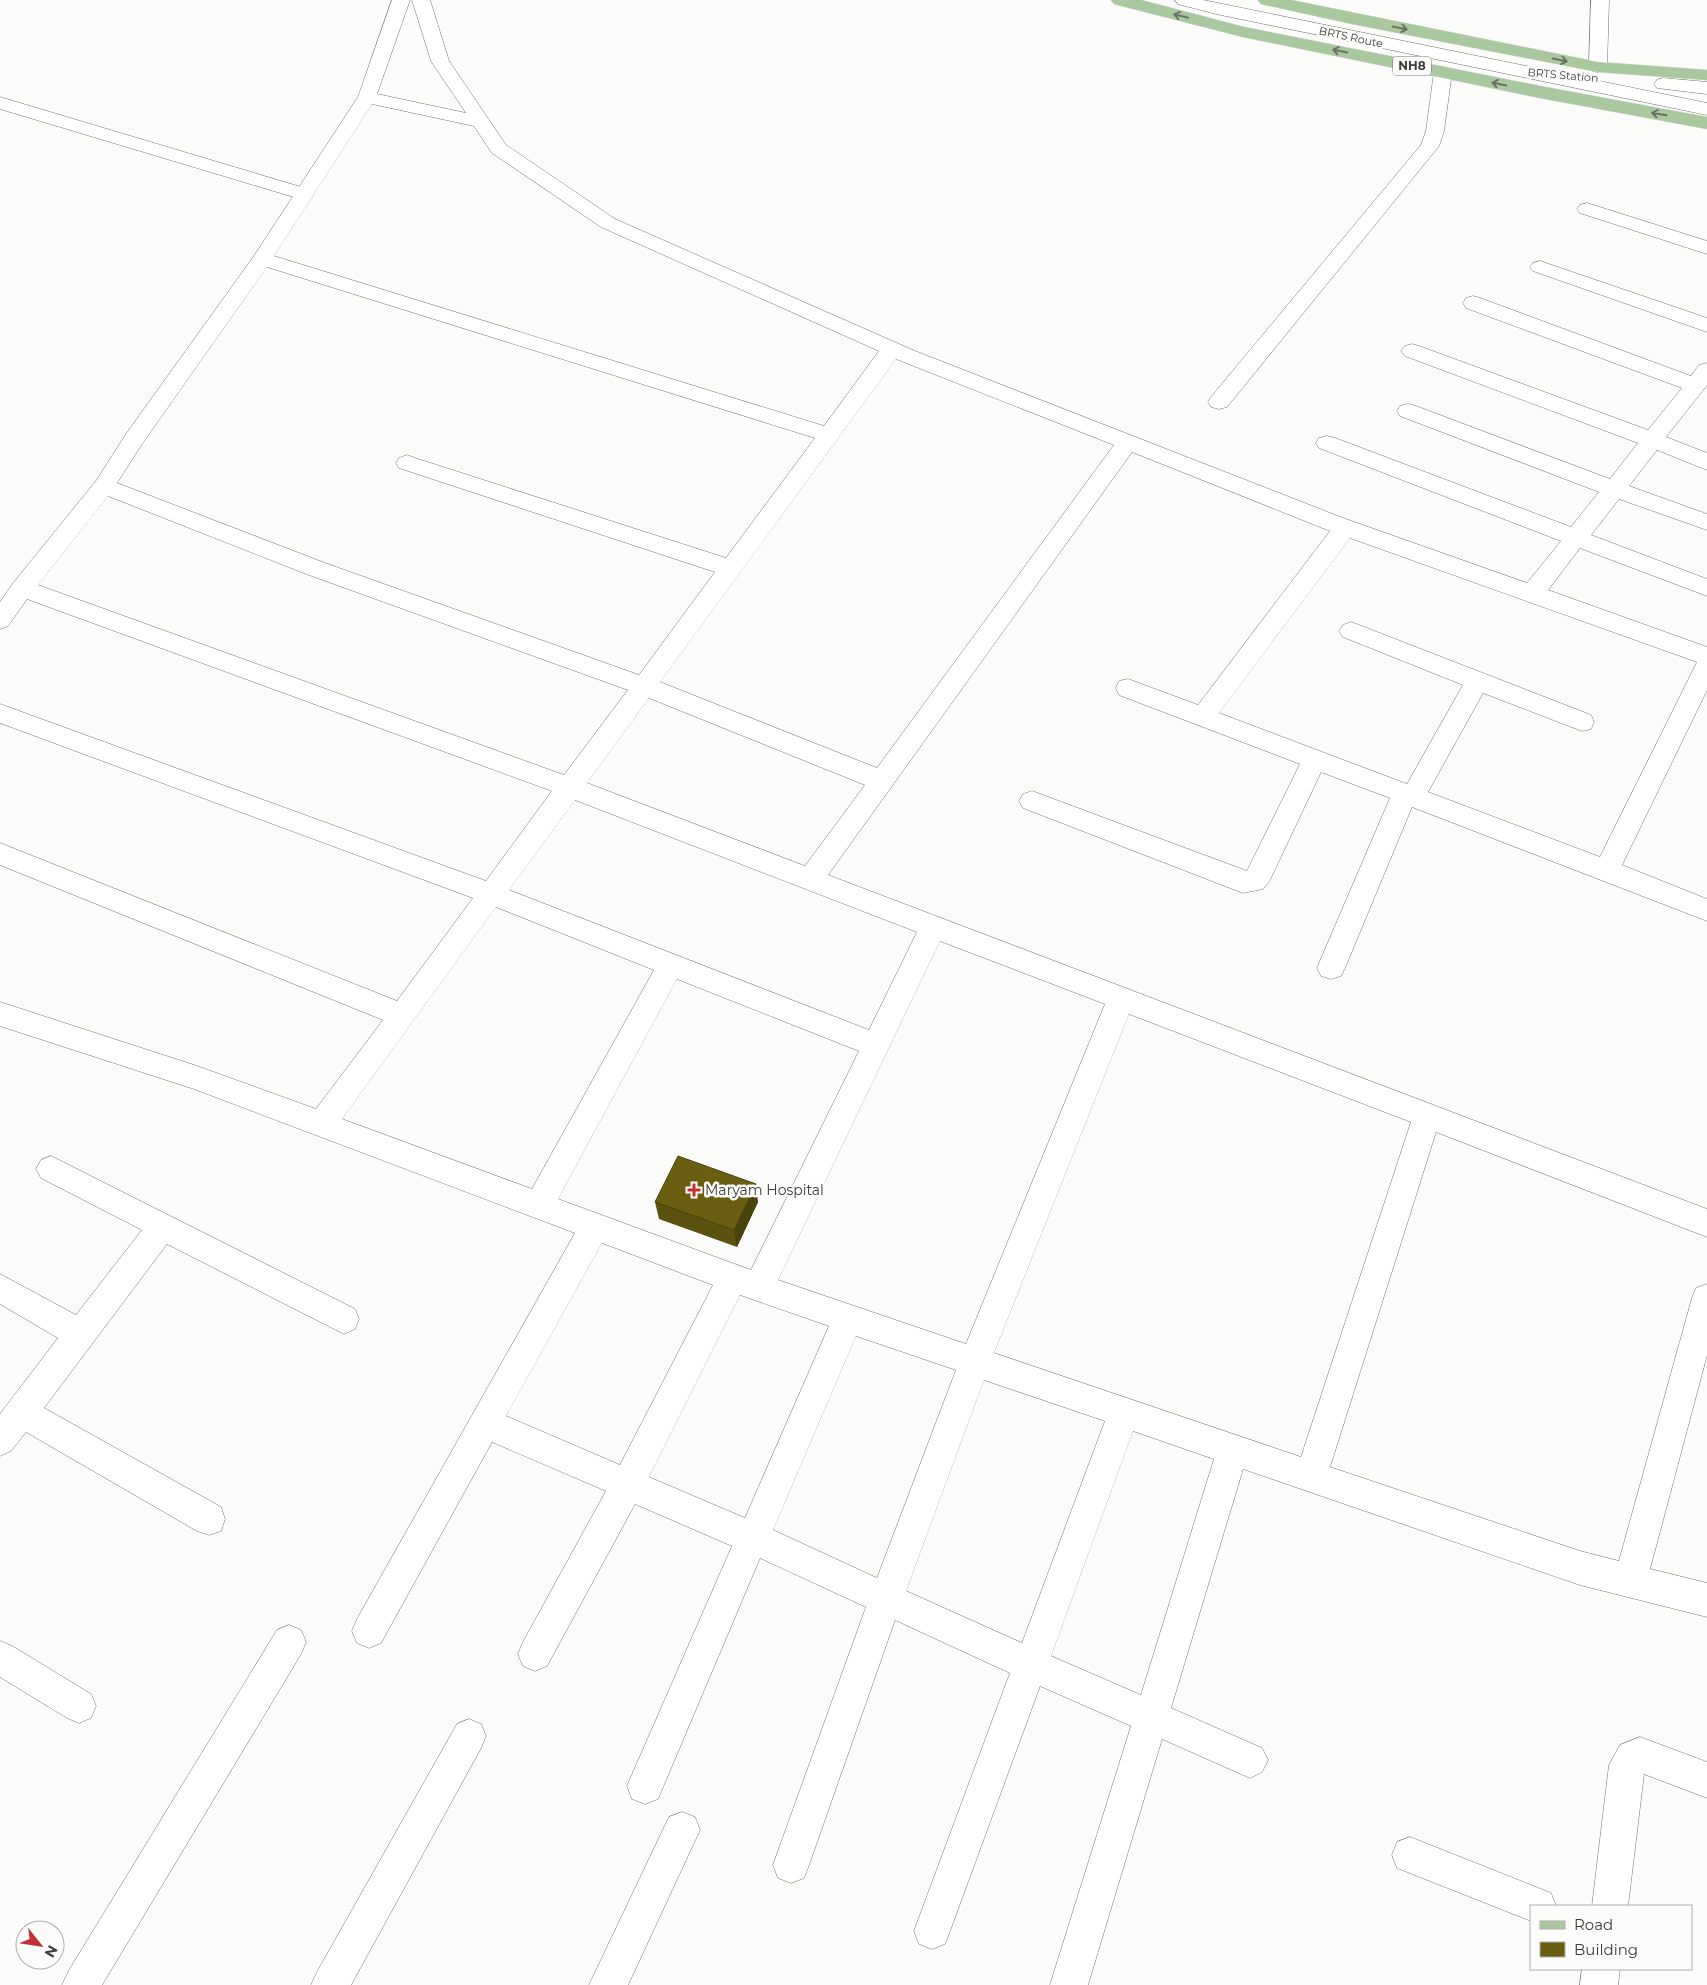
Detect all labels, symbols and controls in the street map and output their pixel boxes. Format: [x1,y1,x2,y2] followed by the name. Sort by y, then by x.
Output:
[1174,11,1190,20] one-way arrow
[1318,23,1385,51] street label: BRTS Route
[1392,24,1408,34] one-way arrow
[1333,46,1349,55] one-way arrow
[1551,55,1567,65] one-way arrow
[1393,56,1431,76] road number: NH8
[1527,65,1599,85] street label: BRTS Station
[1492,78,1508,88] one-way arrow
[1651,108,1667,118] one-way arrow
[705,1181,824,1199] place label: Maryam Hospital
[687,1183,701,1197] marker: Maryam Hospital
[1530,1905,1692,1970] legend
[1574,1915,1613,1934] text: Road
[15,1920,65,1970] north arrow
[1574,1940,1638,1959] text: Building
[41,1942,62,1961] text: N

